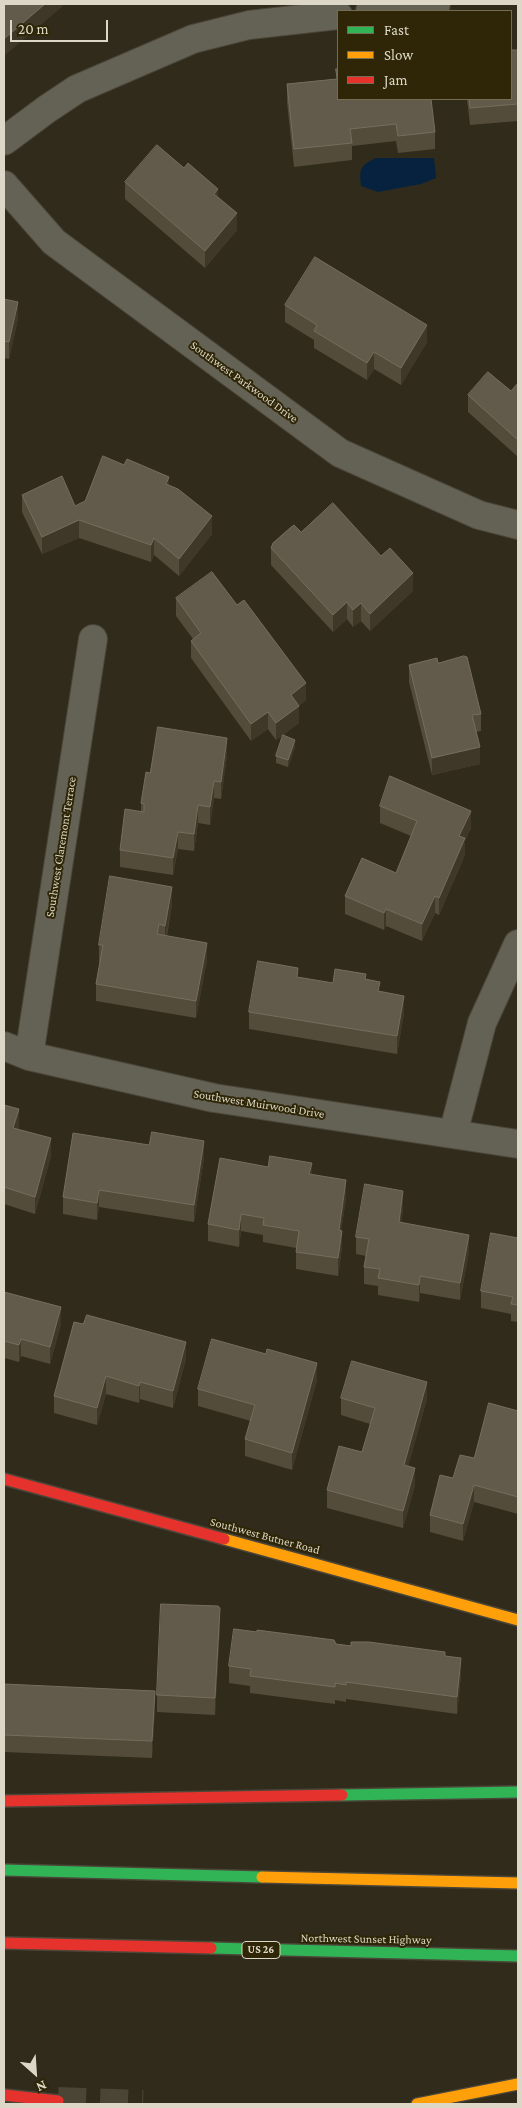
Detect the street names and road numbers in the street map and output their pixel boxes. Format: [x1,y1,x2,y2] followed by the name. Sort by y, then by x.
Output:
[187,338,301,426] street label: Southwest Parkwood Drive
[43,776,79,918] street label: Southwest Claremont Terrace
[193,1087,325,1121] street label: Southwest Muirwood Drive
[209,1514,321,1558] street label: Southwest Butner Road
[300,1931,432,1947] street label: Northwest Sunset Highway
[242,1942,280,1958] road number: US 26

